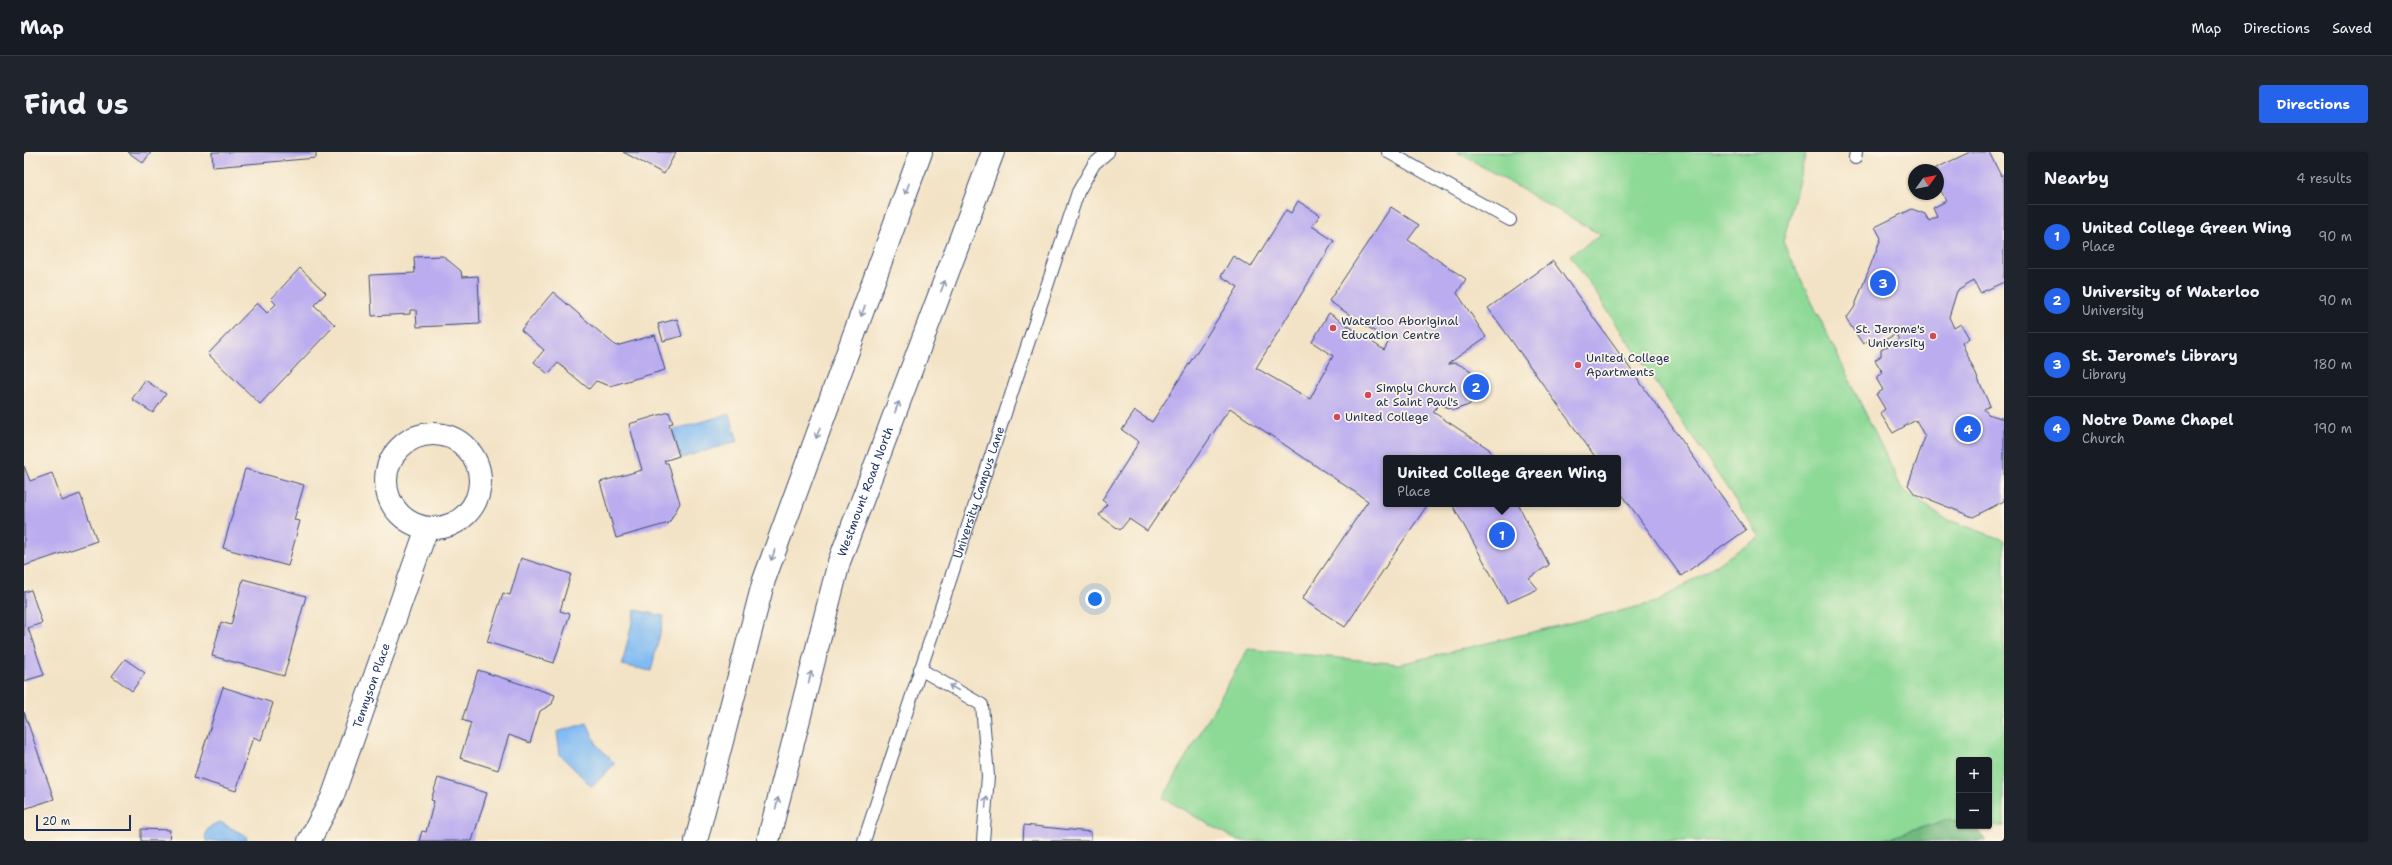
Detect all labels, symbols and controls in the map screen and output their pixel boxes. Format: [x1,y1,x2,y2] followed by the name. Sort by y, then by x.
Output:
[20,15,64,40] text: Map
[2192,19,2222,37] text: Map
[2244,19,2310,37] text: Directions
[2332,19,2372,37] text: Saved
[24,85,129,123] text: Find us
[2259,85,2368,123] button: Directions
[1908,164,1944,200] north arrow
[2044,167,2109,189] text: Nearby
[2296,170,2352,187] text: 4 results
[903,182,911,194] one-way arrow
[2082,218,2291,238] text: United College Green Wing
[2054,228,2060,245] text: 1
[2318,228,2352,245] text: 90 m
[2082,238,2115,255] text: Place
[1870,268,1896,298] pin: 3
[939,280,947,292] one-way arrow
[2082,282,2259,302] text: University of Waterloo
[2052,292,2062,309] text: 2
[2318,292,2352,309] text: 90 m
[2082,302,2144,319] text: University
[858,304,866,316] one-way arrow
[1341,313,1459,343] place label: Waterloo Aboriginal Education Centre
[1856,321,1925,351] place label: St. Jerome's University
[1328,323,1338,333] marker: Waterloo Aboriginal Education Centre
[1928,331,1938,341] marker: St. Jerome's University
[2082,346,2238,366] text: St. Jerome's Library
[1586,350,1670,380] place label: United College Apartments
[2052,356,2062,373] text: 3
[2313,356,2352,373] text: 180 m
[1573,360,1583,370] marker: United College Apartments
[2082,366,2126,383] text: Library
[1463,372,1489,402] pin: 2
[1376,380,1459,410] place label: Simply Church at Saint Paul's
[1363,390,1373,400] marker: Simply Church at Saint Paul's
[894,401,901,414] one-way arrow
[1345,409,1429,425] place label: United College
[2082,410,2233,430] text: Notre Dame Chapel
[1332,412,1342,422] marker: United College
[1955,414,1981,444] pin: 4
[2052,420,2062,437] text: 4
[2313,420,2352,437] text: 190 m
[834,424,897,559] street label: Westmount Road North
[950,424,1008,561] street label: University Campus Lane
[814,426,821,439] one-way arrow
[2082,430,2125,447] text: Church
[1383,455,1621,507] popup
[1397,463,1607,483] text: United College Green Wing
[1397,483,1430,500] text: Place
[1489,520,1515,550] pin: 1
[769,549,777,561] one-way arrow
[1085,589,1105,609] your location
[349,641,394,730] street label: Tennyson Place
[806,671,814,684] one-way arrow
[948,684,960,692] one-way arrow
[1956,757,1992,829] map controls
[1956,757,1992,793] button: +
[1956,793,1992,829] button: −
[982,796,990,809] one-way arrow
[774,797,782,810] one-way arrow
[36,813,131,832] scale bar
[42,814,70,829] text: 20 m

